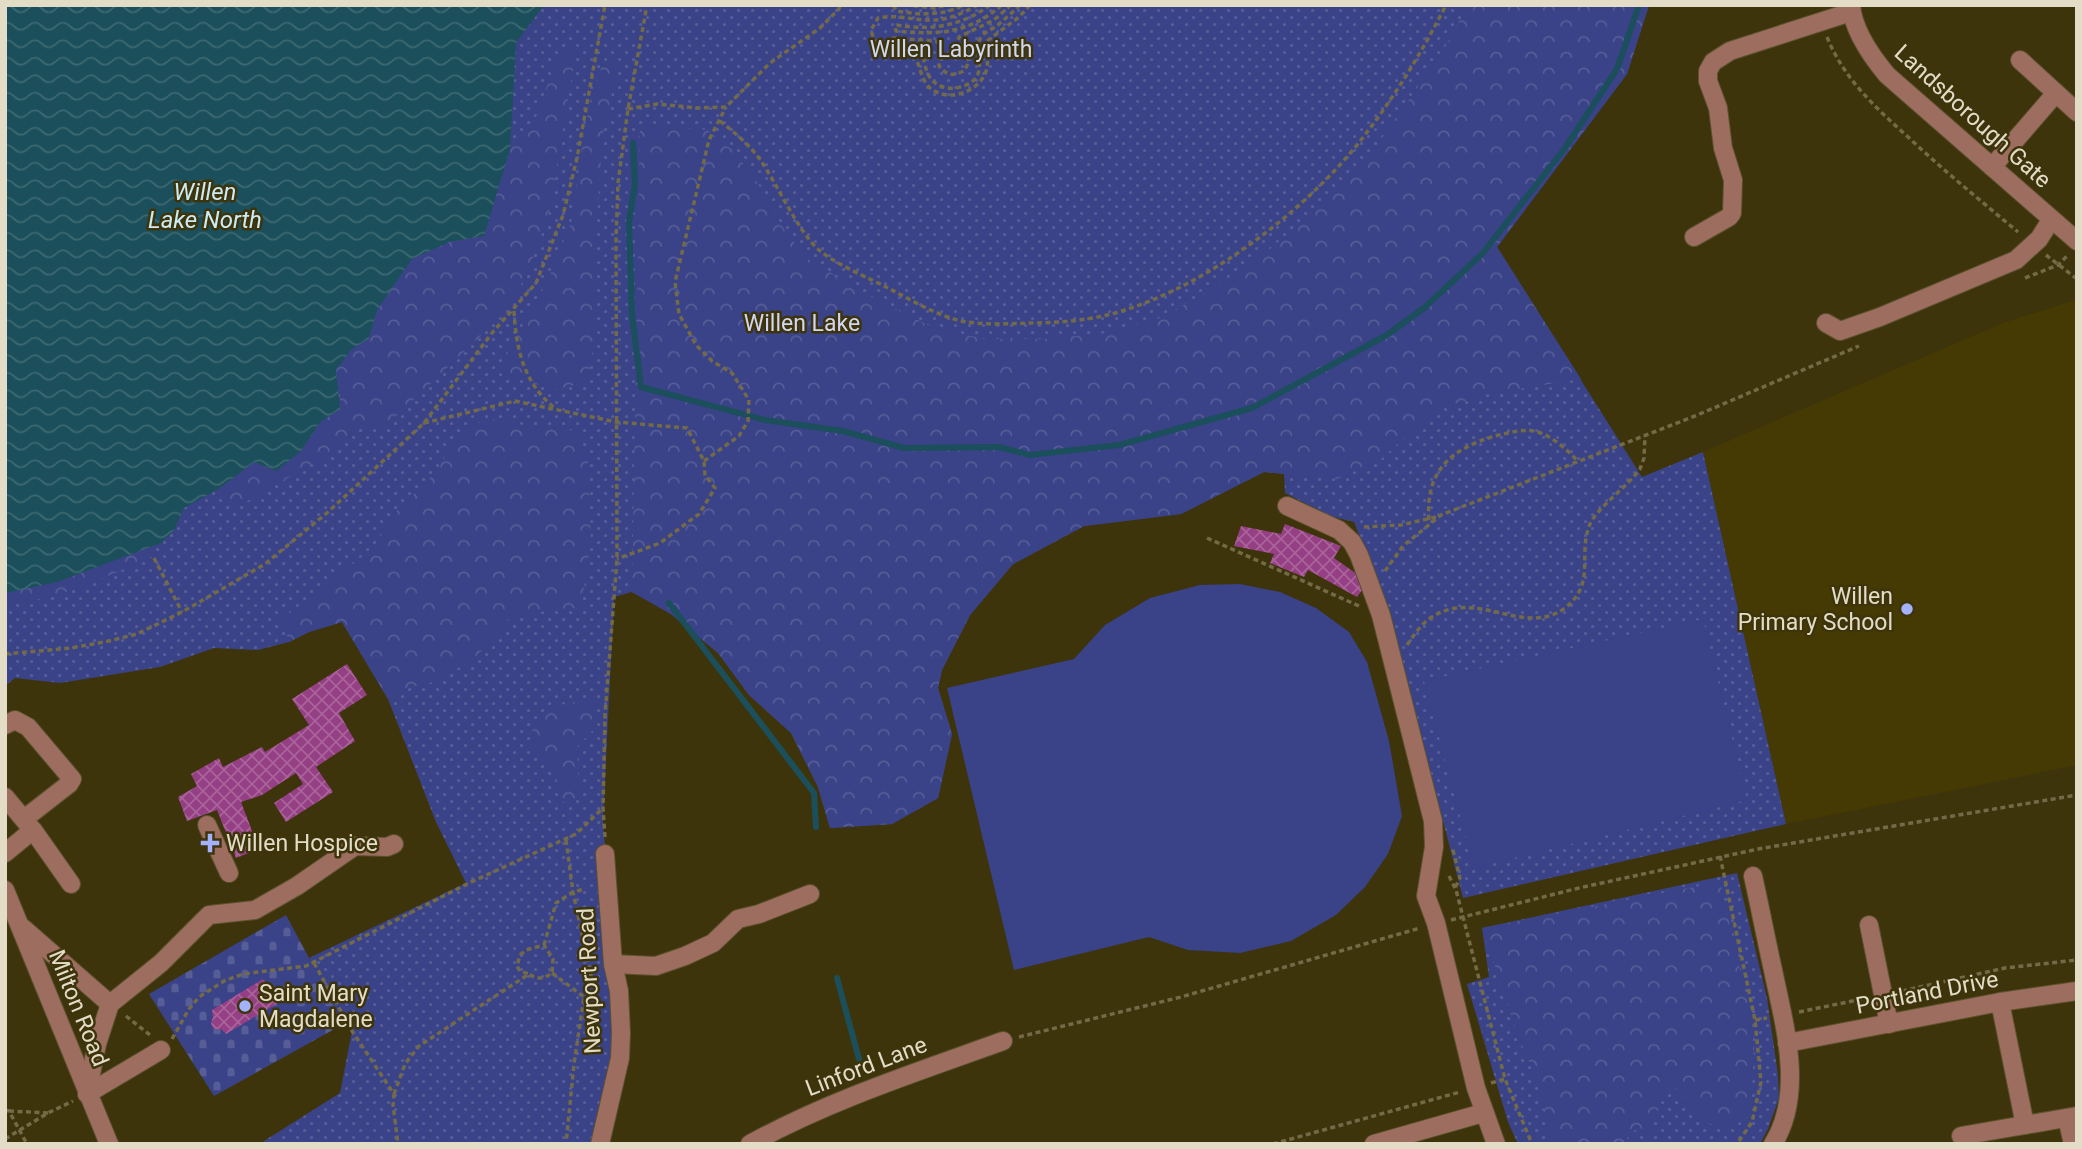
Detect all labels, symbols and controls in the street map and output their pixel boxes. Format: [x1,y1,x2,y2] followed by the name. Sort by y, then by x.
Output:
[870,36,1032,63] park label: Willen Labyrinth
[1889,39,2056,194] street label: Landsborough Gate
[148,178,262,234] water label: Willen Lake North
[744,310,860,337] park label: Willen Lake
[1738,583,1893,636] place label: Willen Primary School
[1899,601,1915,617] marker: Willen Primary School
[226,830,378,857] place label: Willen Hospice
[200,833,220,853] marker: Willen Hospice
[572,907,607,1055] street label: Newport Road
[43,946,114,1070] street label: Milton Road
[1854,965,2001,1020] street label: Portland Drive
[259,980,373,1033] place label: Saint Mary Magdalene
[237,998,253,1014] marker: Saint Mary Magdalene
[802,1031,931,1102] street label: Linford Lane

